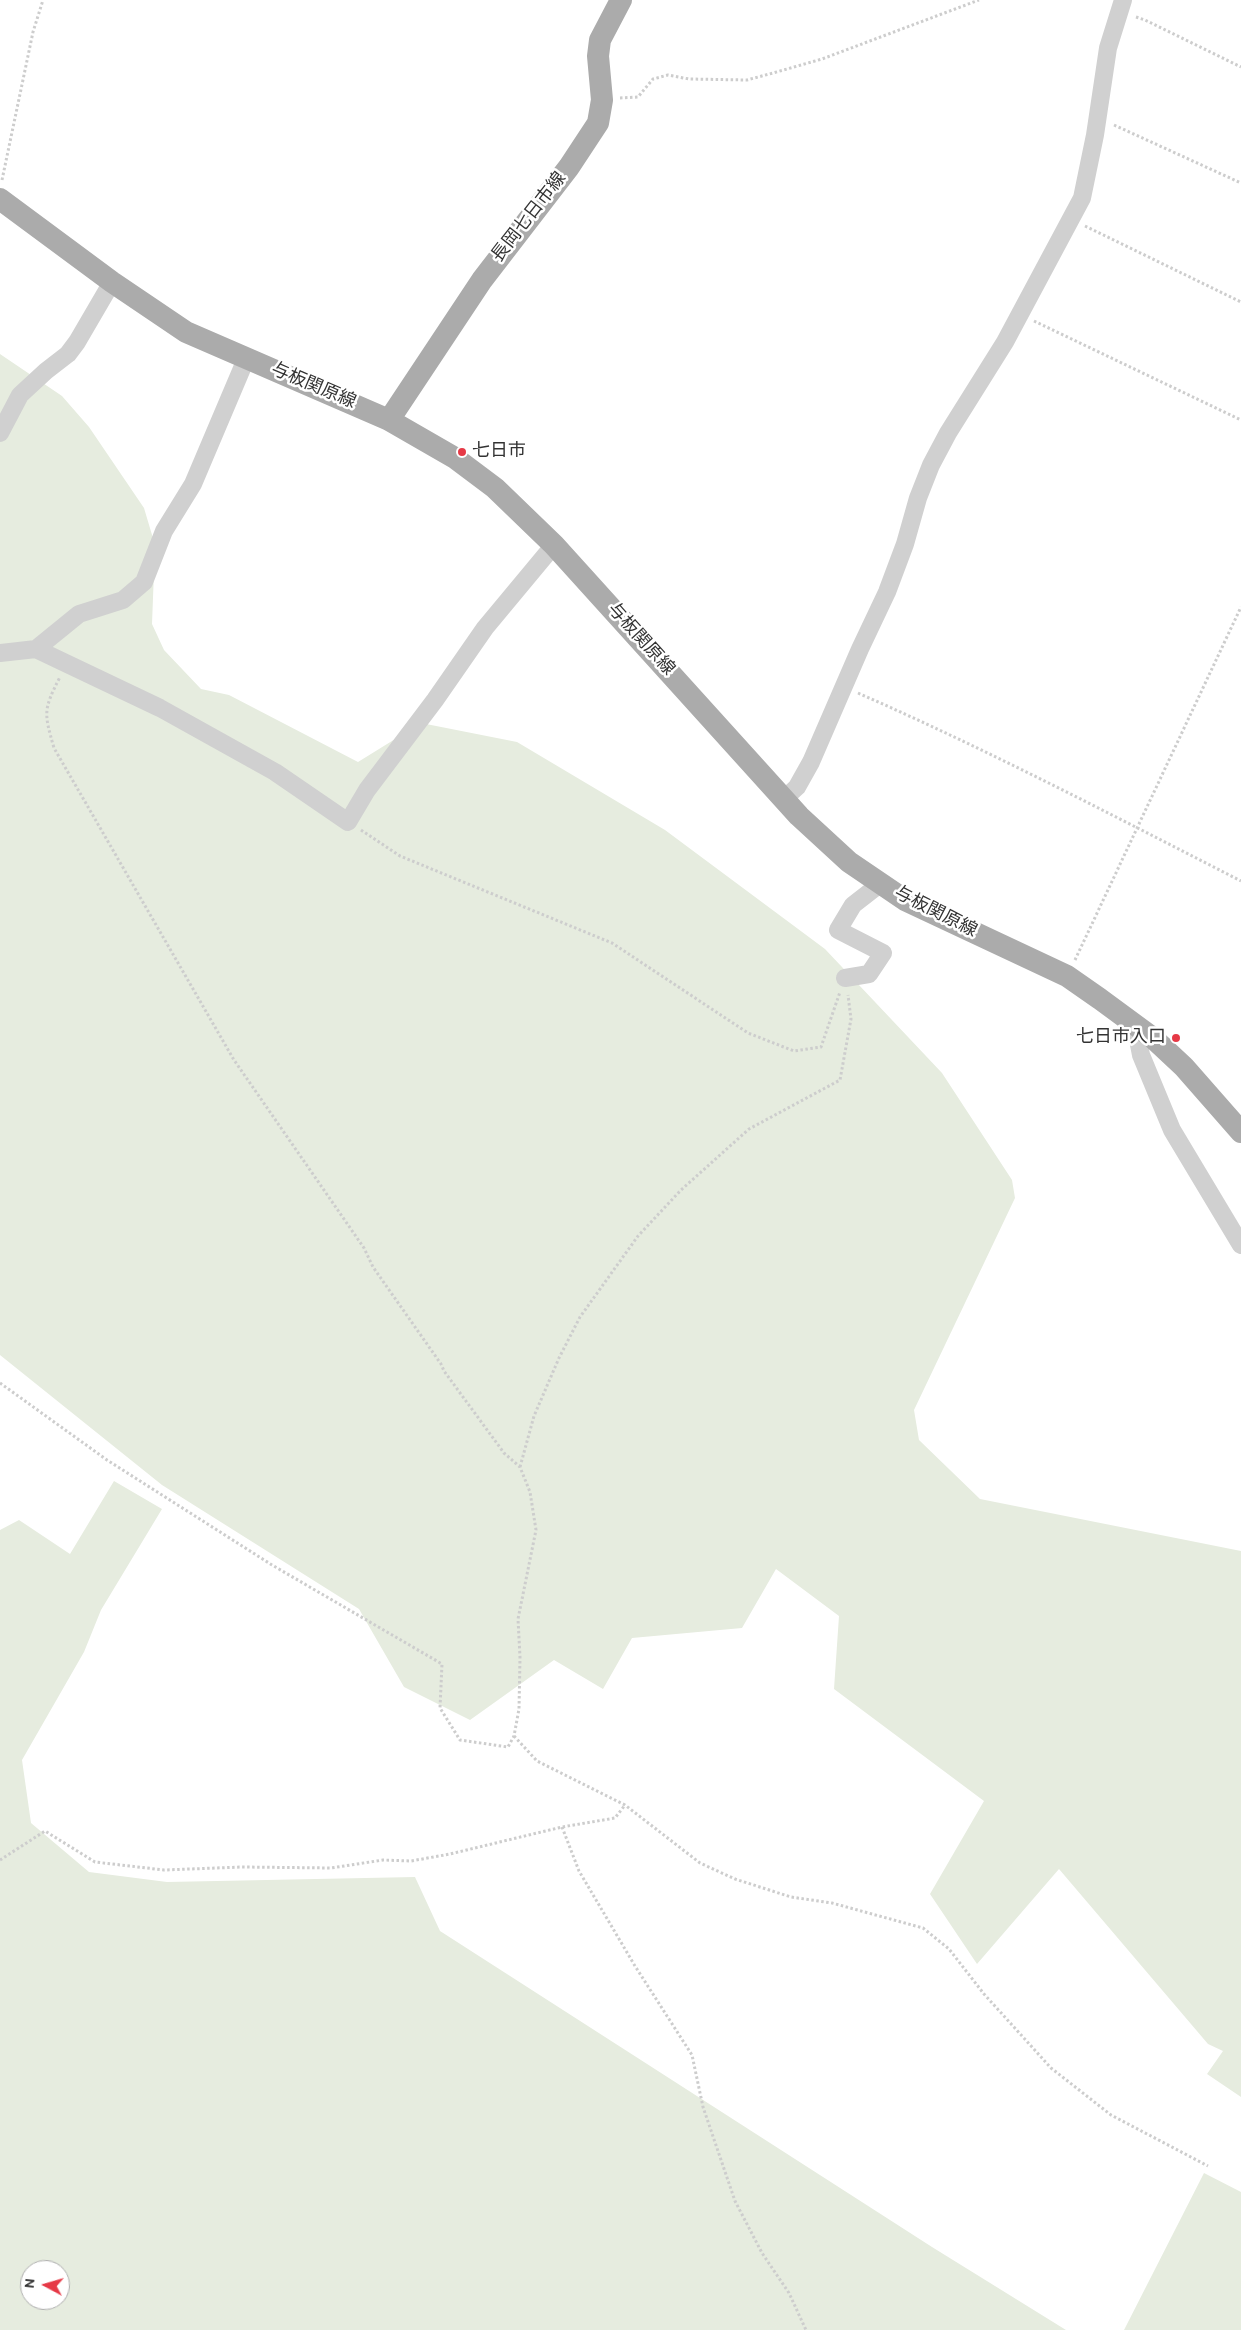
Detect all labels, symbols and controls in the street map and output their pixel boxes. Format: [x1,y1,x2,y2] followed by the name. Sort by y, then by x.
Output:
[488,169,572,267] street label: 長岡七日市線
[267,359,359,415] street label: 与板関原線
[472,441,526,463] place label: 七日市
[456,446,468,458] marker: 七日市
[602,599,678,681] street label: 与板関原線
[890,883,980,943] street label: 与板関原線
[1076,1027,1166,1049] place label: 七日市入口
[1170,1032,1182,1044] marker: 七日市入口
[20,2260,70,2310] north arrow
[22,2278,40,2289] text: N

